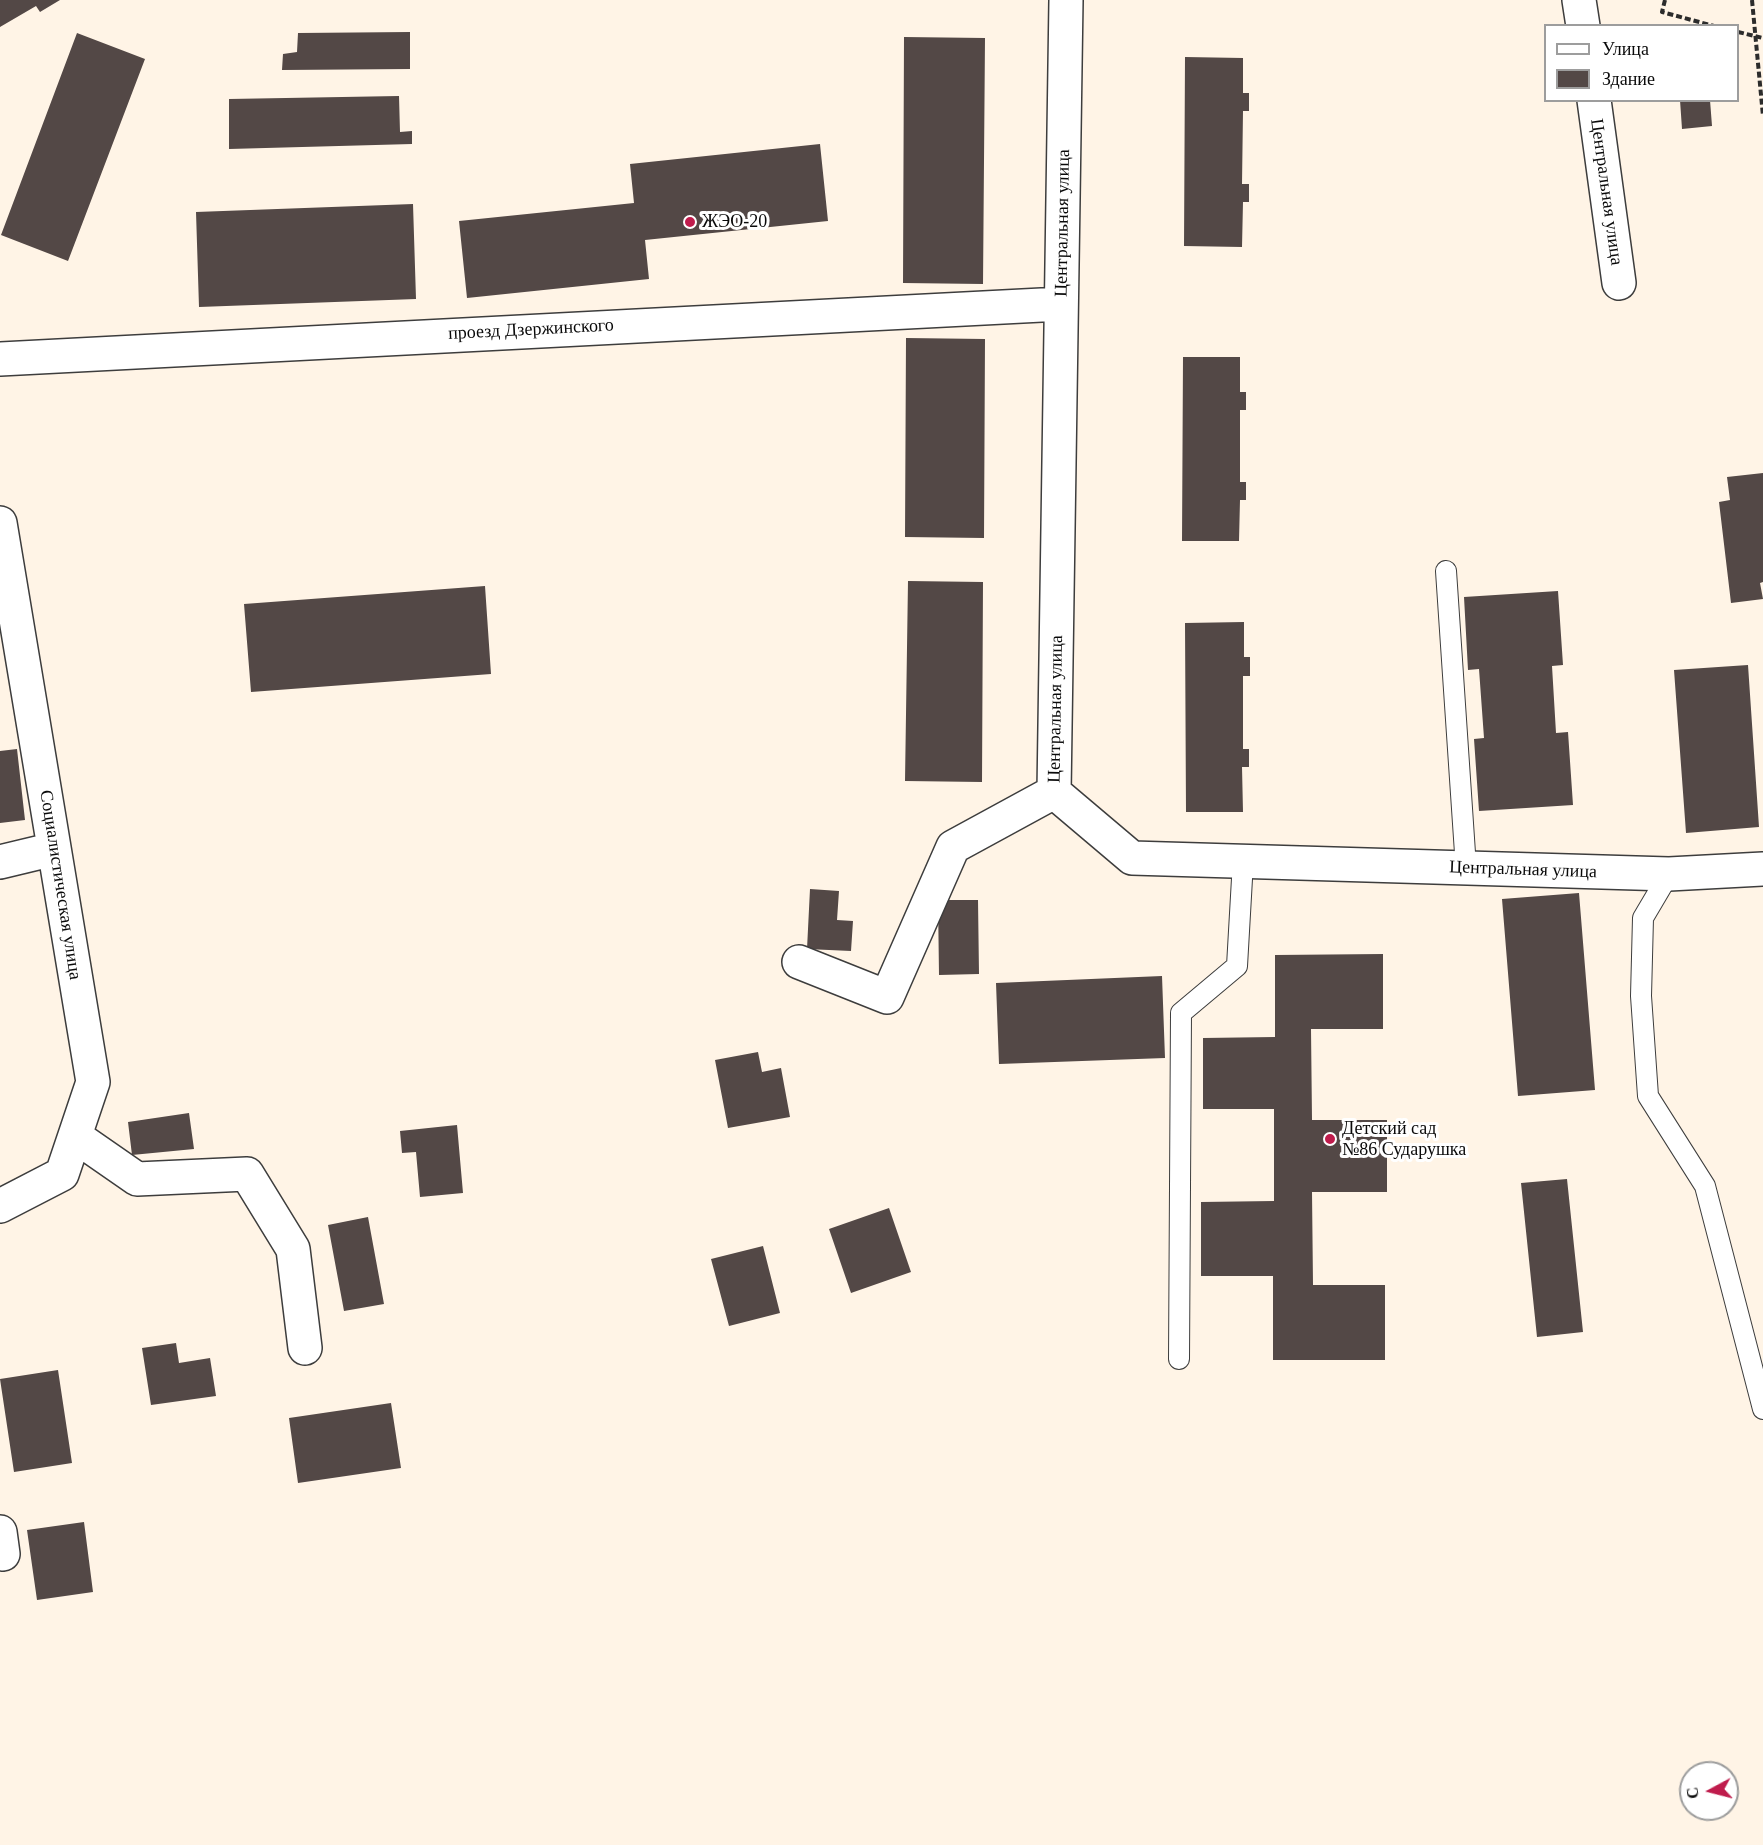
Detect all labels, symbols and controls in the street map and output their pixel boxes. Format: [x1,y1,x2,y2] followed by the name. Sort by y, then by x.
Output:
[1544,24,1739,102] legend
[1602,39,1649,59] text: Улица
[1602,69,1655,89] text: Здание
[1585,117,1627,267] street label: Центральная улица
[1051,149,1075,297] street label: Центральная улица
[702,211,767,233] place label: ЖЭО-20
[683,215,697,229] marker: ЖЭО-20
[448,315,614,345] street label: проезд Дзержинского
[1044,635,1068,783] street label: Центральная улица
[34,789,86,981] street label: Социалистическая улица
[1449,857,1597,883] street label: Центральная улица
[1342,1118,1466,1160] place label: Детский сад №86 Сударушка
[1323,1132,1337,1146] marker: Детский сад №86 Сударушка
[1679,1761,1739,1821] north arrow
[1683,1786,1702,1800] text: С

